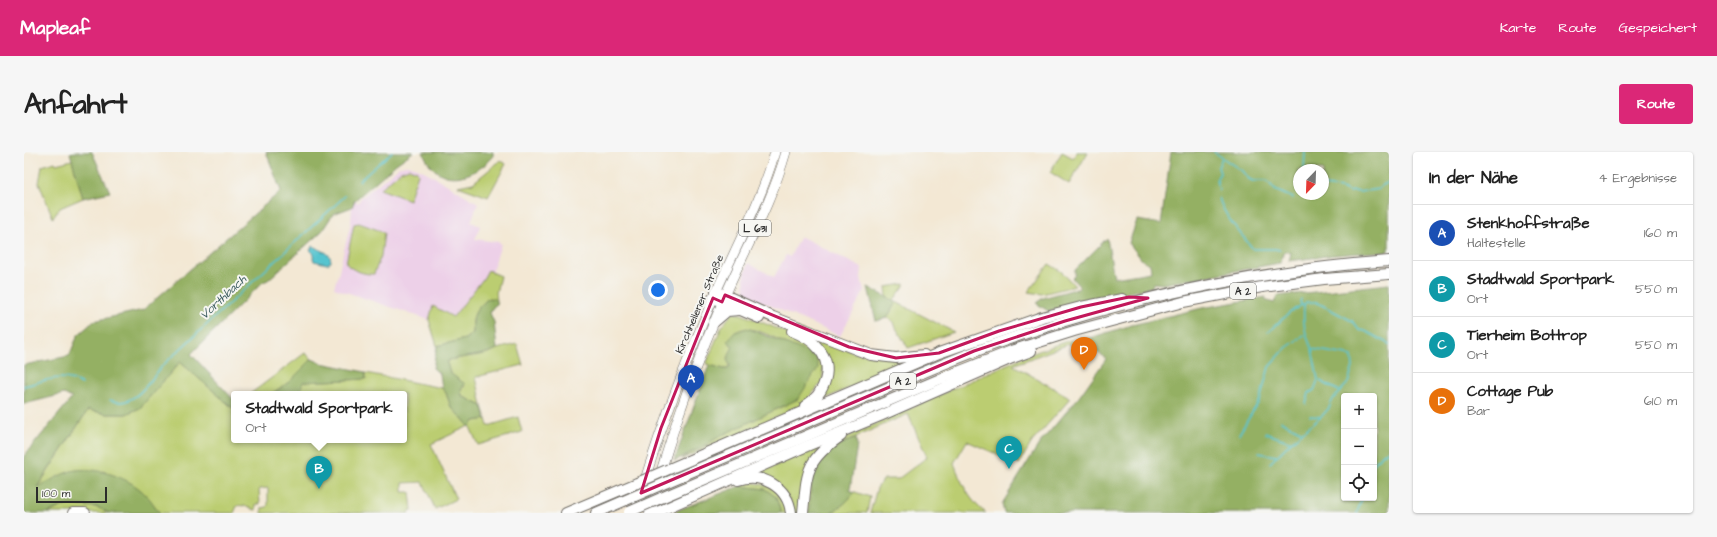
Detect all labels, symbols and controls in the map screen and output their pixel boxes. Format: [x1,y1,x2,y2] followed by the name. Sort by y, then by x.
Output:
[20,15,90,42] text: Mapleaf
[1500,18,1536,38] text: Karte
[1558,18,1596,38] text: Route
[1618,18,1697,38] text: Gespeichert
[1619,84,1693,124] button: Route
[24,85,127,124] text: Anfahrt
[1293,164,1329,200] north arrow
[1429,166,1518,190] text: In der Nähe
[1598,169,1677,187] text: 4 Ergebnisse
[1467,213,1590,234] text: Stenkhoffstraße
[739,220,771,236] road number: L 631
[1438,224,1446,242] text: A
[1644,224,1677,242] text: 160 m
[1467,234,1526,252] text: Haltestelle
[672,252,727,356] street label: Kirchhellener Straße
[1467,269,1614,290] text: Stadtwald Sportpark
[196,271,251,323] water label: Vorthbach
[648,280,668,300] your location
[1437,280,1447,298] text: B
[1635,280,1677,298] text: 550 m
[1230,283,1256,299] road number: A 2
[1467,290,1488,308] text: Ort
[1467,325,1587,346] text: Tierheim Bottrop
[1437,336,1447,354] text: C
[1635,336,1677,354] text: 550 m
[1071,337,1097,370] pin: D
[1467,346,1488,364] text: Ort
[678,365,704,398] pin: A
[890,373,916,389] road number: A 2
[1467,381,1553,402] text: Cottage Pub
[231,391,407,443] popup
[1438,392,1446,410] text: D
[1644,392,1677,410] text: 610 m
[1341,393,1377,501] map controls
[1341,393,1377,429] button: +
[245,398,393,419] text: Stadtwald Sportpark
[1467,402,1490,420] text: Bar
[245,419,267,437] text: Ort
[1341,429,1377,465] button: −
[996,436,1022,469] pin: C
[306,456,332,489] pin: B
[1341,465,1377,501] button: locate
[36,485,107,504] scale bar
[42,486,70,501] text: 100 m

